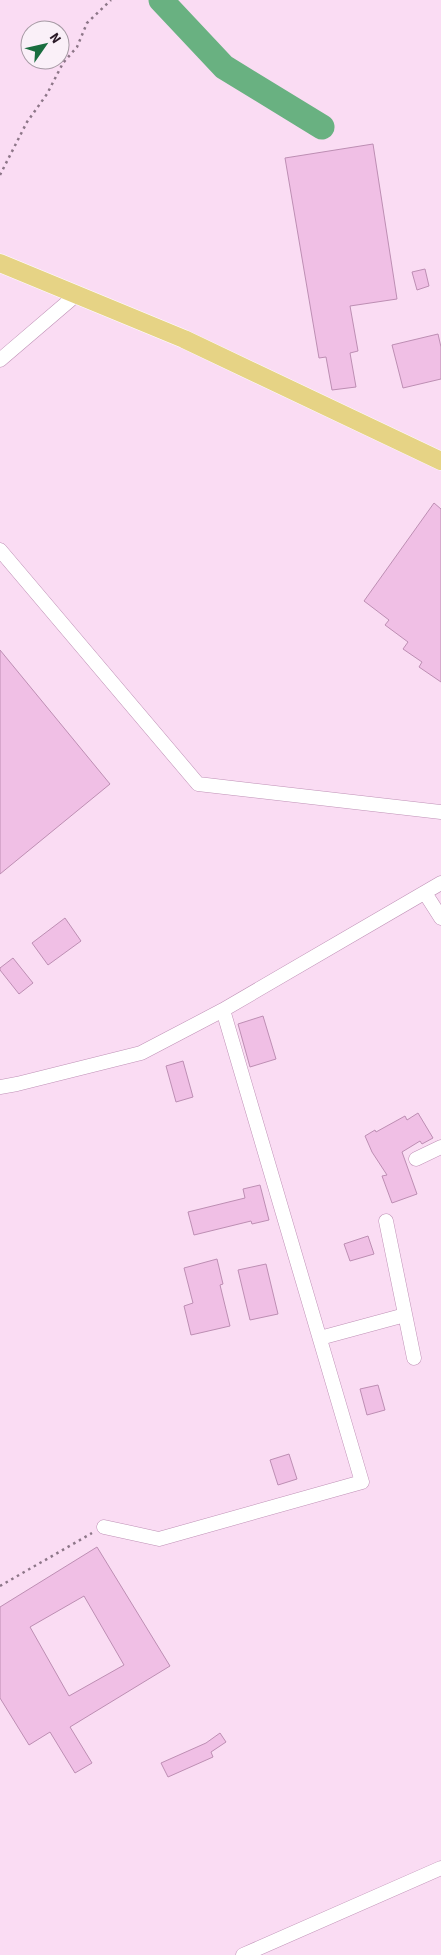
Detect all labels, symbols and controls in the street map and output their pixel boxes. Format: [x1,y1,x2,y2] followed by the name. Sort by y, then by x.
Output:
[20,20,70,70] north arrow
[44,29,66,48] text: N

